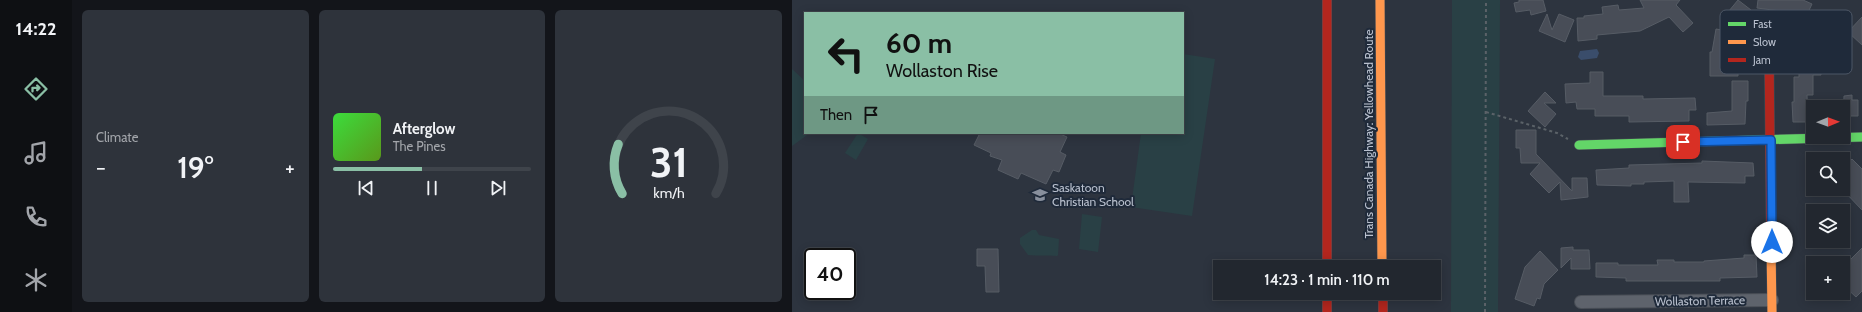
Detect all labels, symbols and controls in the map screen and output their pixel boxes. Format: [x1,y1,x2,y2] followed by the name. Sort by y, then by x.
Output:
[1720,10,1852,74] legend
[1753,17,1772,31] text: Fast
[16,18,56,40] text: 14:22
[886,26,952,60] text: 60 m
[820,28,872,80] icon: left
[1361,29,1376,239] street label: Trans Canada Highway: Yellowhead Route
[1753,35,1776,49] text: Slow
[1752,53,1771,67] text: Jam
[886,60,998,82] text: Wollaston Rise
[22,75,50,103] icon: directions
[1806,100,1850,144] north arrow
[1806,100,1850,300] map controls
[860,104,882,126] icon: arrive
[820,106,852,124] text: Then
[393,120,455,138] text: Afterglow
[1666,125,1700,159] pin
[96,129,138,145] text: Climate
[1672,131,1694,153] icon: arrive
[650,137,688,187] text: 31
[393,138,446,154] text: The Pines
[22,139,50,167] icon: music
[177,149,213,186] text: 19°
[1806,152,1850,196] button: search
[96,154,106,181] text: −
[285,154,295,181] text: +
[355,177,377,199] icon: previous
[421,177,443,199] icon: pause
[487,177,509,199] icon: next
[1052,180,1134,209] place label: Saskatoon Christian School
[653,184,684,202] text: km/h
[1031,186,1049,204] school or university icon: Saskatoon Christian School
[22,203,50,231] icon: phone
[1806,204,1850,248] button: layers
[1751,221,1793,263] position arrow
[804,248,856,300] speed limit sign: 40
[1806,256,1850,300] button: +
[22,266,50,294] icon: climate
[1264,271,1390,289] text: 14:23 · 1 min · 110 m
[1655,292,1745,309] street label: Wollaston Terrace

